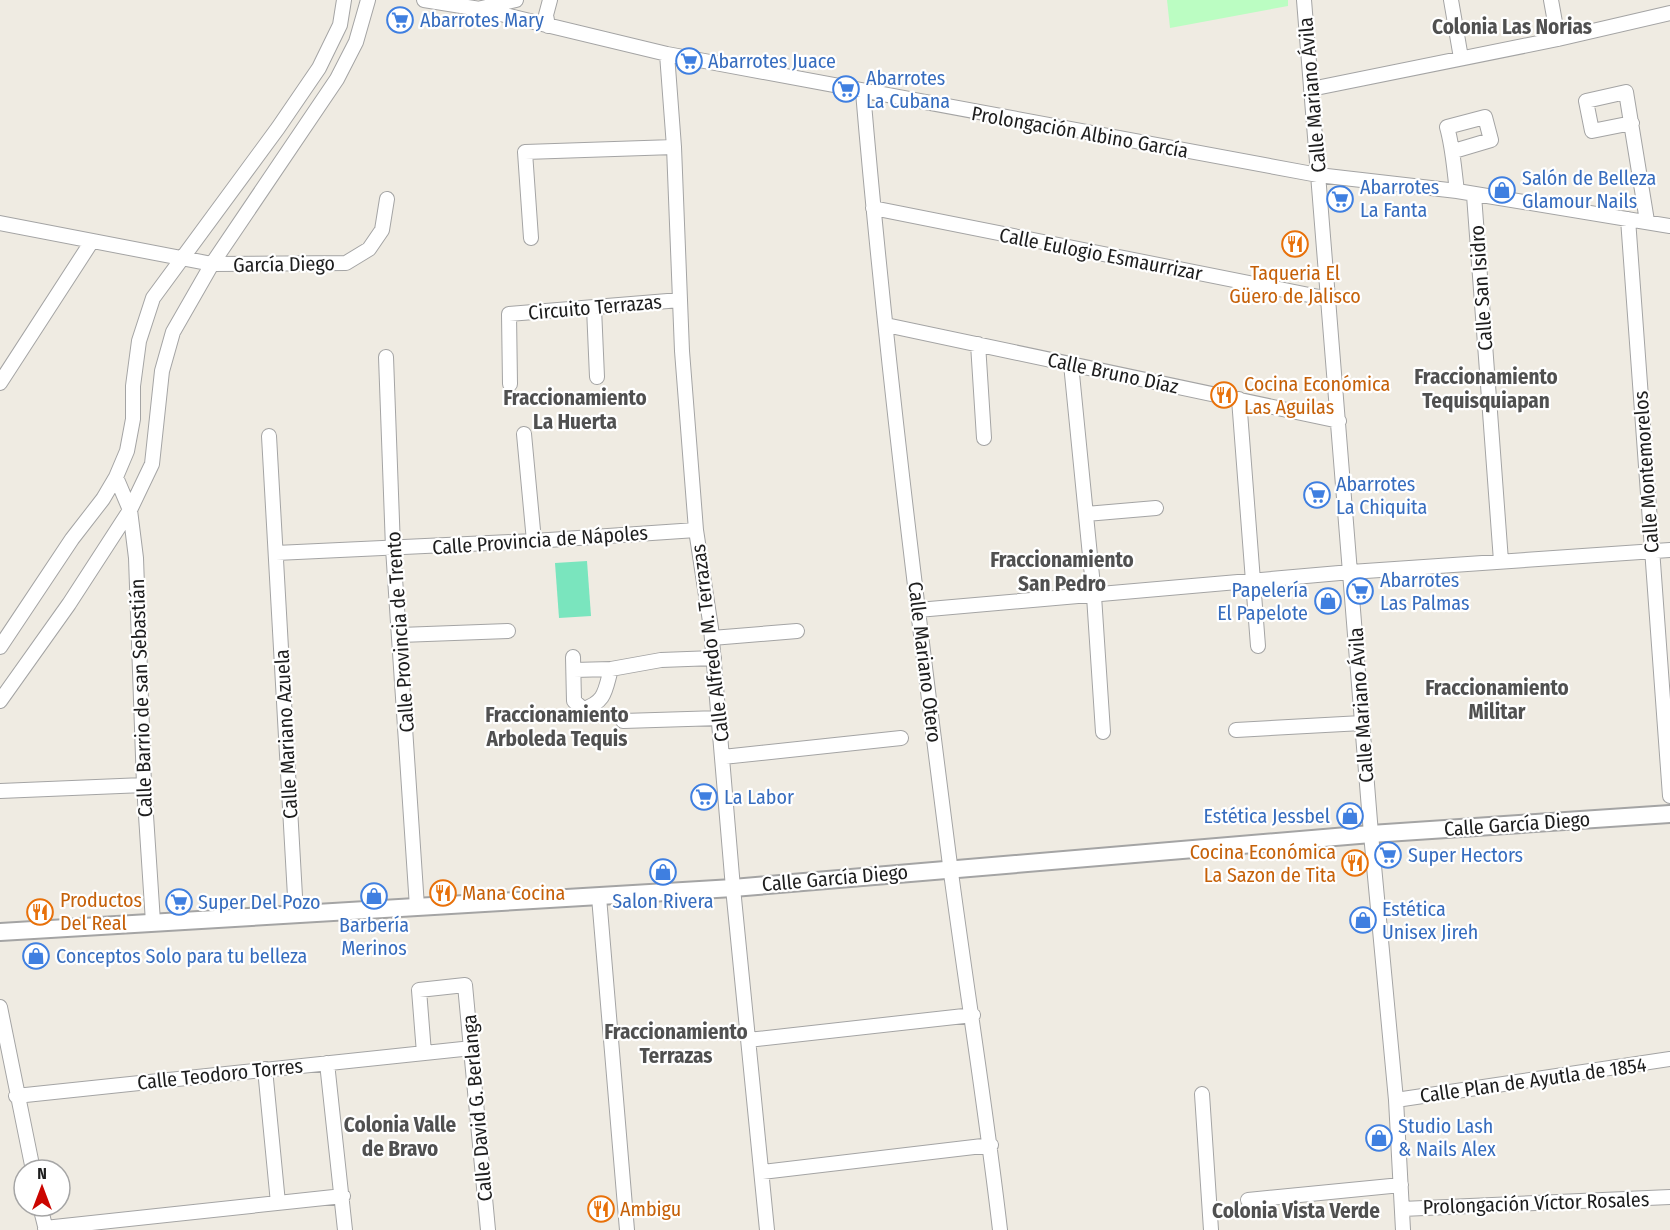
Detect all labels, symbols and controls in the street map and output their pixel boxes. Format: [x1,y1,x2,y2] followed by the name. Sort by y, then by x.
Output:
[385,5,415,35] supermarket icon: Abarrotes Mary
[420,8,544,32] place label: Abarrotes Mary
[1432,14,1592,40] district label: Colonia Las Norias
[1293,16,1331,174] street label: Calle Mariano Ávila
[674,46,704,76] supermarket icon: Abarrotes Juace
[708,49,836,73] place label: Abarrotes Juace
[866,66,950,113] place label: Abarrotes La Cubana
[831,74,861,104] supermarket icon: Abarrotes La Cubana
[970,101,1190,163] street label: Prolongación Albino García
[1522,166,1656,213] place label: Salón de Belleza Glamour Nails
[1360,175,1439,222] place label: Abarrotes La Fanta
[1487,175,1517,205] shop icon: Salón de Belleza Glamour Nails
[1325,184,1355,214] supermarket icon: Abarrotes La Fanta
[997,223,1205,285] street label: Calle Eulogio Esmaurrizar
[1465,224,1497,352] street label: Calle San Isidro
[1280,229,1310,259] restaurant icon: Taqueria El Güero de Jalisco
[233,251,335,277] street label: García Diego
[1229,261,1361,308] place label: Taqueria El Güero de Jalisco
[527,289,663,325] street label: Circuito Terrazas
[1045,347,1181,399] street label: Calle Bruno Díaz
[1414,364,1558,414] district label: Fraccionamiento Tequisquiapan
[1244,372,1390,419] place label: Cocina Económica Las Aguilas
[1209,380,1239,410] restaurant icon: Cocina Económica Las Aguilas
[503,385,647,435] district label: Fraccionamiento La Huerta
[1628,390,1664,554] street label: Calle Montemorelos
[1336,472,1427,519] place label: Abarrotes La Chiquita
[1302,480,1332,510] supermarket icon: Abarrotes La Chiquita
[431,520,649,560] street label: Calle Provincia de Nápoles
[381,531,419,733] street label: Calle Provincia de Trento
[686,543,734,743] street label: Calle Alfredo M. Terrazas
[990,547,1134,597] district label: Fraccionamiento San Pedro
[1380,568,1470,615] place label: Abarrotes Las Palmas
[1345,576,1375,606] supermarket icon: Abarrotes Las Palmas
[125,578,157,818] street label: Calle Barrio de san Sebastián
[1217,578,1308,625] place label: Papelería El Papelote
[903,580,947,744] street label: Calle Mariano Otero
[1313,586,1343,616] shop icon: Papelería El Papelote
[1344,627,1378,783] street label: Calle Mariano Ávila
[270,649,302,819] street label: Calle Mariano Azuela
[1425,675,1569,725] district label: Fraccionamiento Militar
[485,702,629,752] district label: Fraccionamiento Arboleda Tequis
[689,782,719,812] supermarket icon: La Labor
[724,785,794,809] place label: La Labor
[1335,801,1365,831] shop icon: Estética Jessbel
[1204,804,1330,828] place label: Estética Jessbel
[1443,807,1591,841] street label: Calle García Diego
[1190,840,1336,887] place label: Cocina Económica La Sazon de Tita
[1373,840,1403,870] supermarket icon: Super Hectors
[1408,843,1523,867] place label: Super Hectors
[1340,848,1370,878] restaurant icon: Cocina Económica La Sazon de Tita
[648,857,678,887] shop icon: Salon Rivera
[761,860,909,896] street label: Calle García Diego
[428,878,458,908] restaurant icon: Mana Cocina
[359,881,389,911] shop icon: Barbería Merinos
[462,881,565,905] place label: Mana Cocina
[164,887,194,917] supermarket icon: Super Del Pozo
[60,888,142,935] place label: Productos Del Real
[612,889,714,913] place label: Salon Rivera
[198,890,321,914] place label: Super Del Pozo
[25,897,55,927] restaurant icon: Productos Del Real
[1382,897,1478,944] place label: Estética Unisex Jireh
[1348,905,1378,935] shop icon: Estética Unisex Jireh
[339,913,409,960] place label: Barbería Merinos
[21,941,51,971] shop icon: Conceptos Solo para tu belleza
[56,944,307,968] place label: Conceptos Solo para tu belleza
[457,1014,497,1202] street label: Calle David G. Berlanga
[604,1019,748,1069] district label: Fraccionamiento Terrazas
[1418,1052,1648,1108] street label: Calle Plan de Ayutla de 1854
[136,1053,304,1095] street label: Calle Teodoro Torres
[344,1112,457,1162] district label: Colonia Valle de Bravo
[1398,1114,1496,1161] place label: Studio Lash & Nails Alex
[1364,1123,1394,1153] shop icon: Studio Lash & Nails Alex
[12,1158,72,1218] north arrow
[37,1164,47,1183] text: N
[1422,1187,1650,1219] street label: Prolongación Víctor Rosales
[586,1194,616,1224] restaurant icon: Ambigu
[620,1197,681,1221] place label: Ambigu
[1212,1198,1380,1224] district label: Colonia Vista Verde

